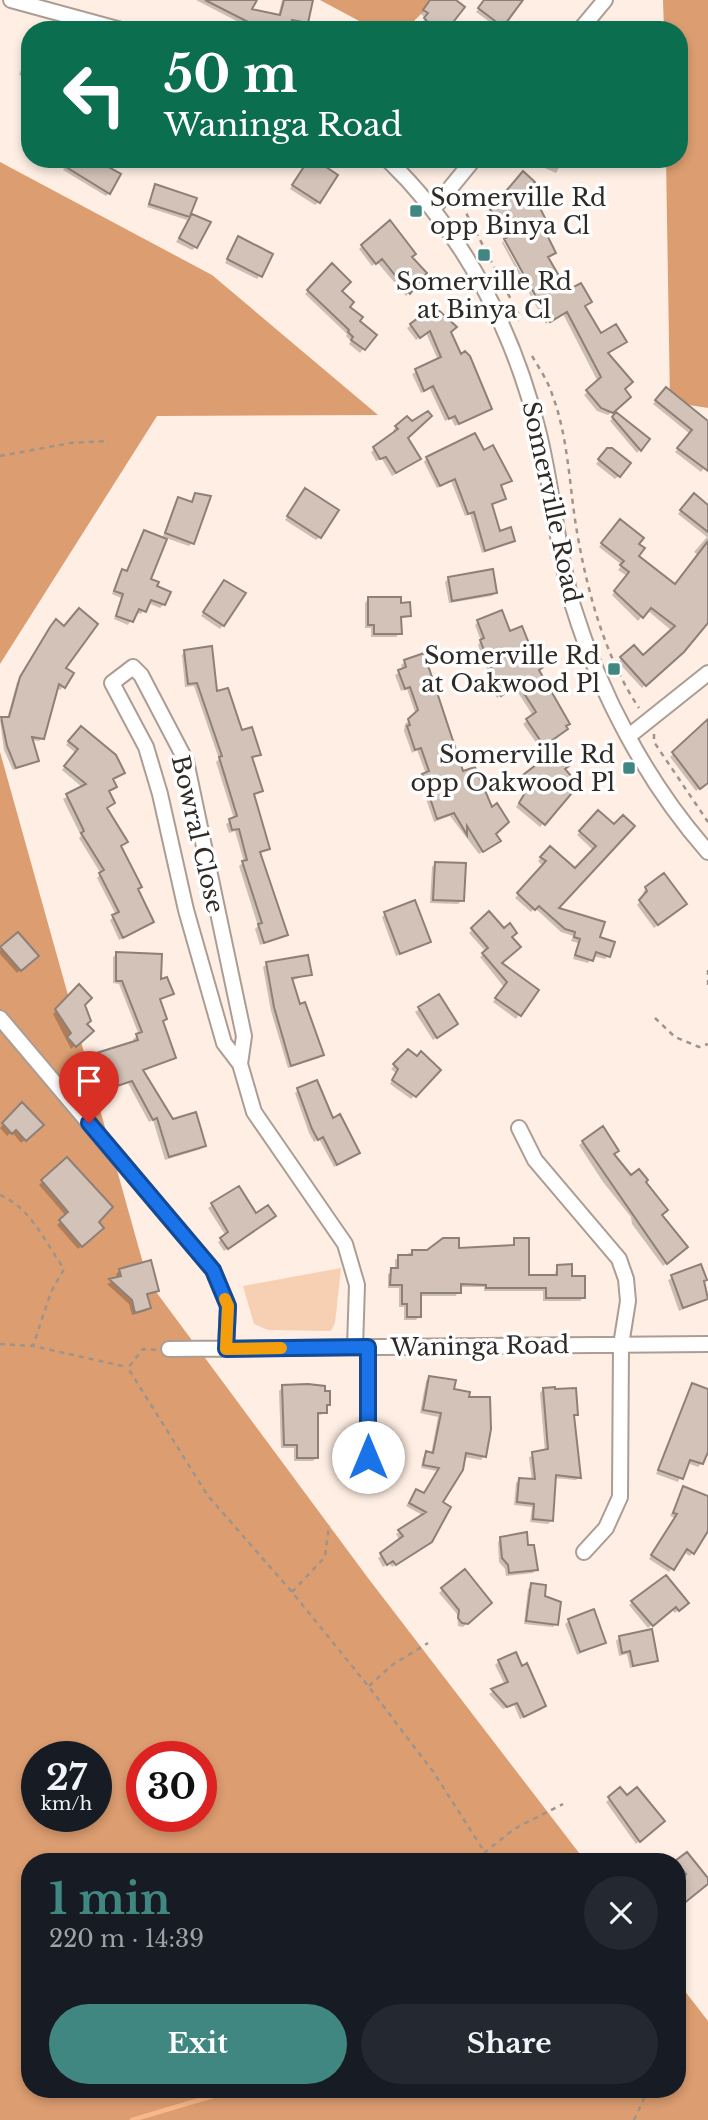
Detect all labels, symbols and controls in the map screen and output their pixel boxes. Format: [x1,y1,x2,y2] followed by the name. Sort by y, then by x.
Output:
[164,44,297,105] text: 50 m
[49,49,140,140] icon: left
[164,105,402,145] text: Waninga Road
[430,183,606,240] place label: Somerville Rd opp Binya Cl
[408,203,424,219] marker: Somerville Rd opp Binya Cl
[476,247,492,263] marker: Somerville Rd at Binya Cl
[396,267,572,324] place label: Somerville Rd at Binya Cl
[516,399,588,605] street label: Somerville Road
[421,641,600,698] place label: Somerville Rd at Oakwood Pl
[606,661,622,677] marker: Somerville Rd at Oakwood Pl
[410,740,615,797] place label: Somerville Rd opp Oakwood Pl
[166,752,230,916] street label: Bowral Close
[621,760,637,776] marker: Somerville Rd opp Oakwood Pl
[59,1051,119,1123] pin
[70,1062,108,1100] icon: arrive
[389,1330,570,1362] street label: Waninga Road
[331,1420,405,1494] position arrow
[126,1741,217,1832] speed limit sign: 30
[46,1756,87,1799] text: 27
[41,1793,92,1815] text: km/h
[49,1873,171,1925] text: 1 min
[584,1876,658,1950] button: close
[49,1925,204,1953] text: 220 m · 14:39
[49,2004,347,2084] button: Exit
[361,2004,658,2084] button: Share

